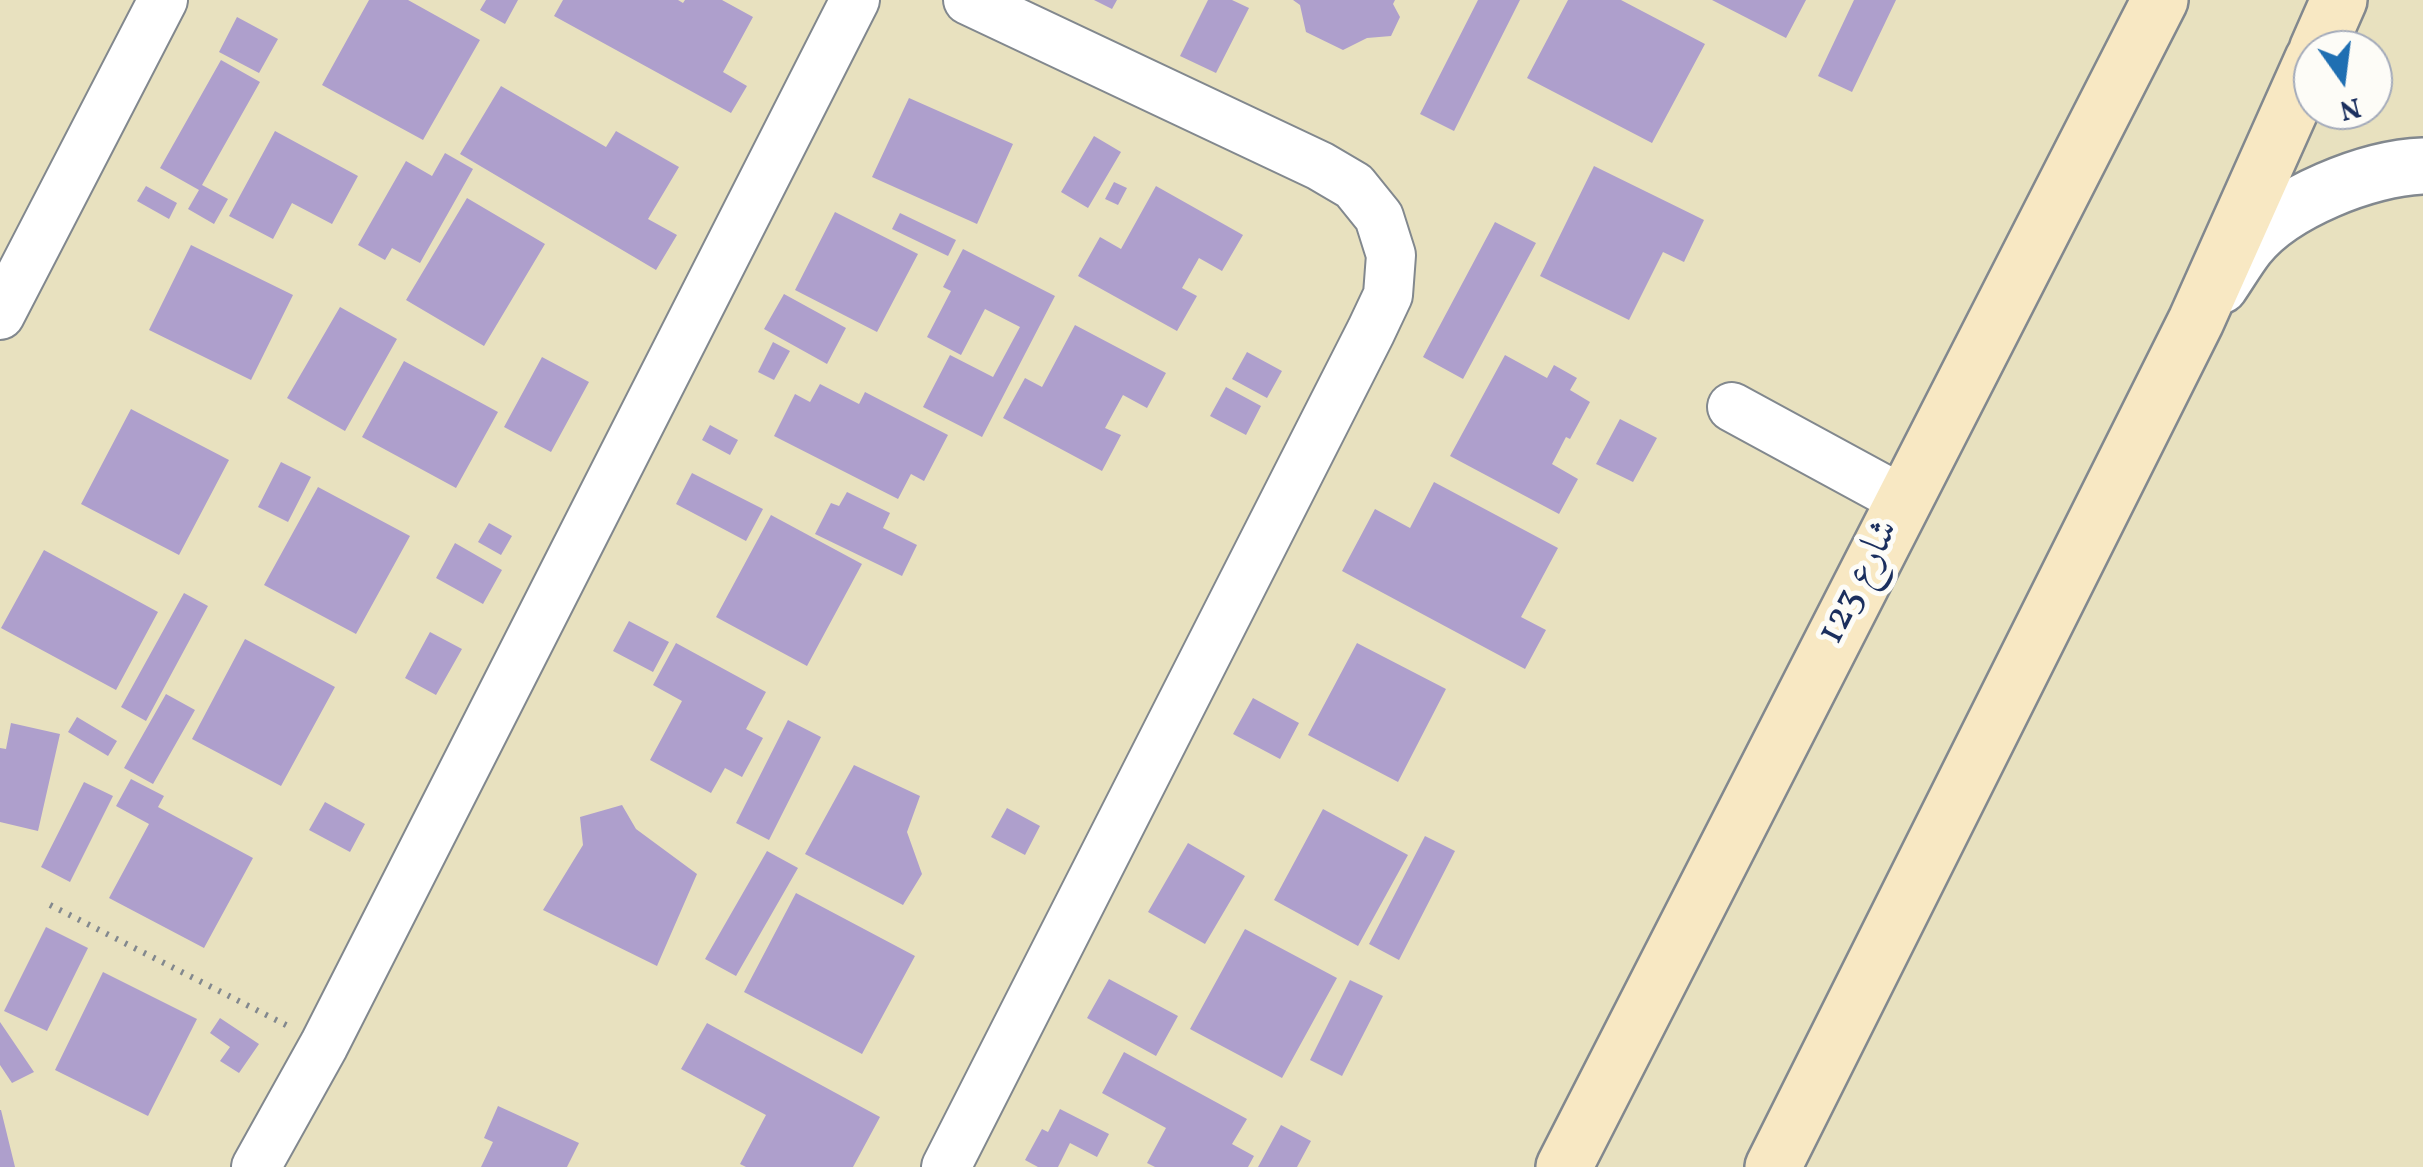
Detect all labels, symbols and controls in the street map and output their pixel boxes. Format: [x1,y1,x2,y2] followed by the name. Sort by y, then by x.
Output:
[2293,30,2393,130] north arrow
[2335,86,2364,129] text: N
[1809,513,1913,653] street label: شارع 123

